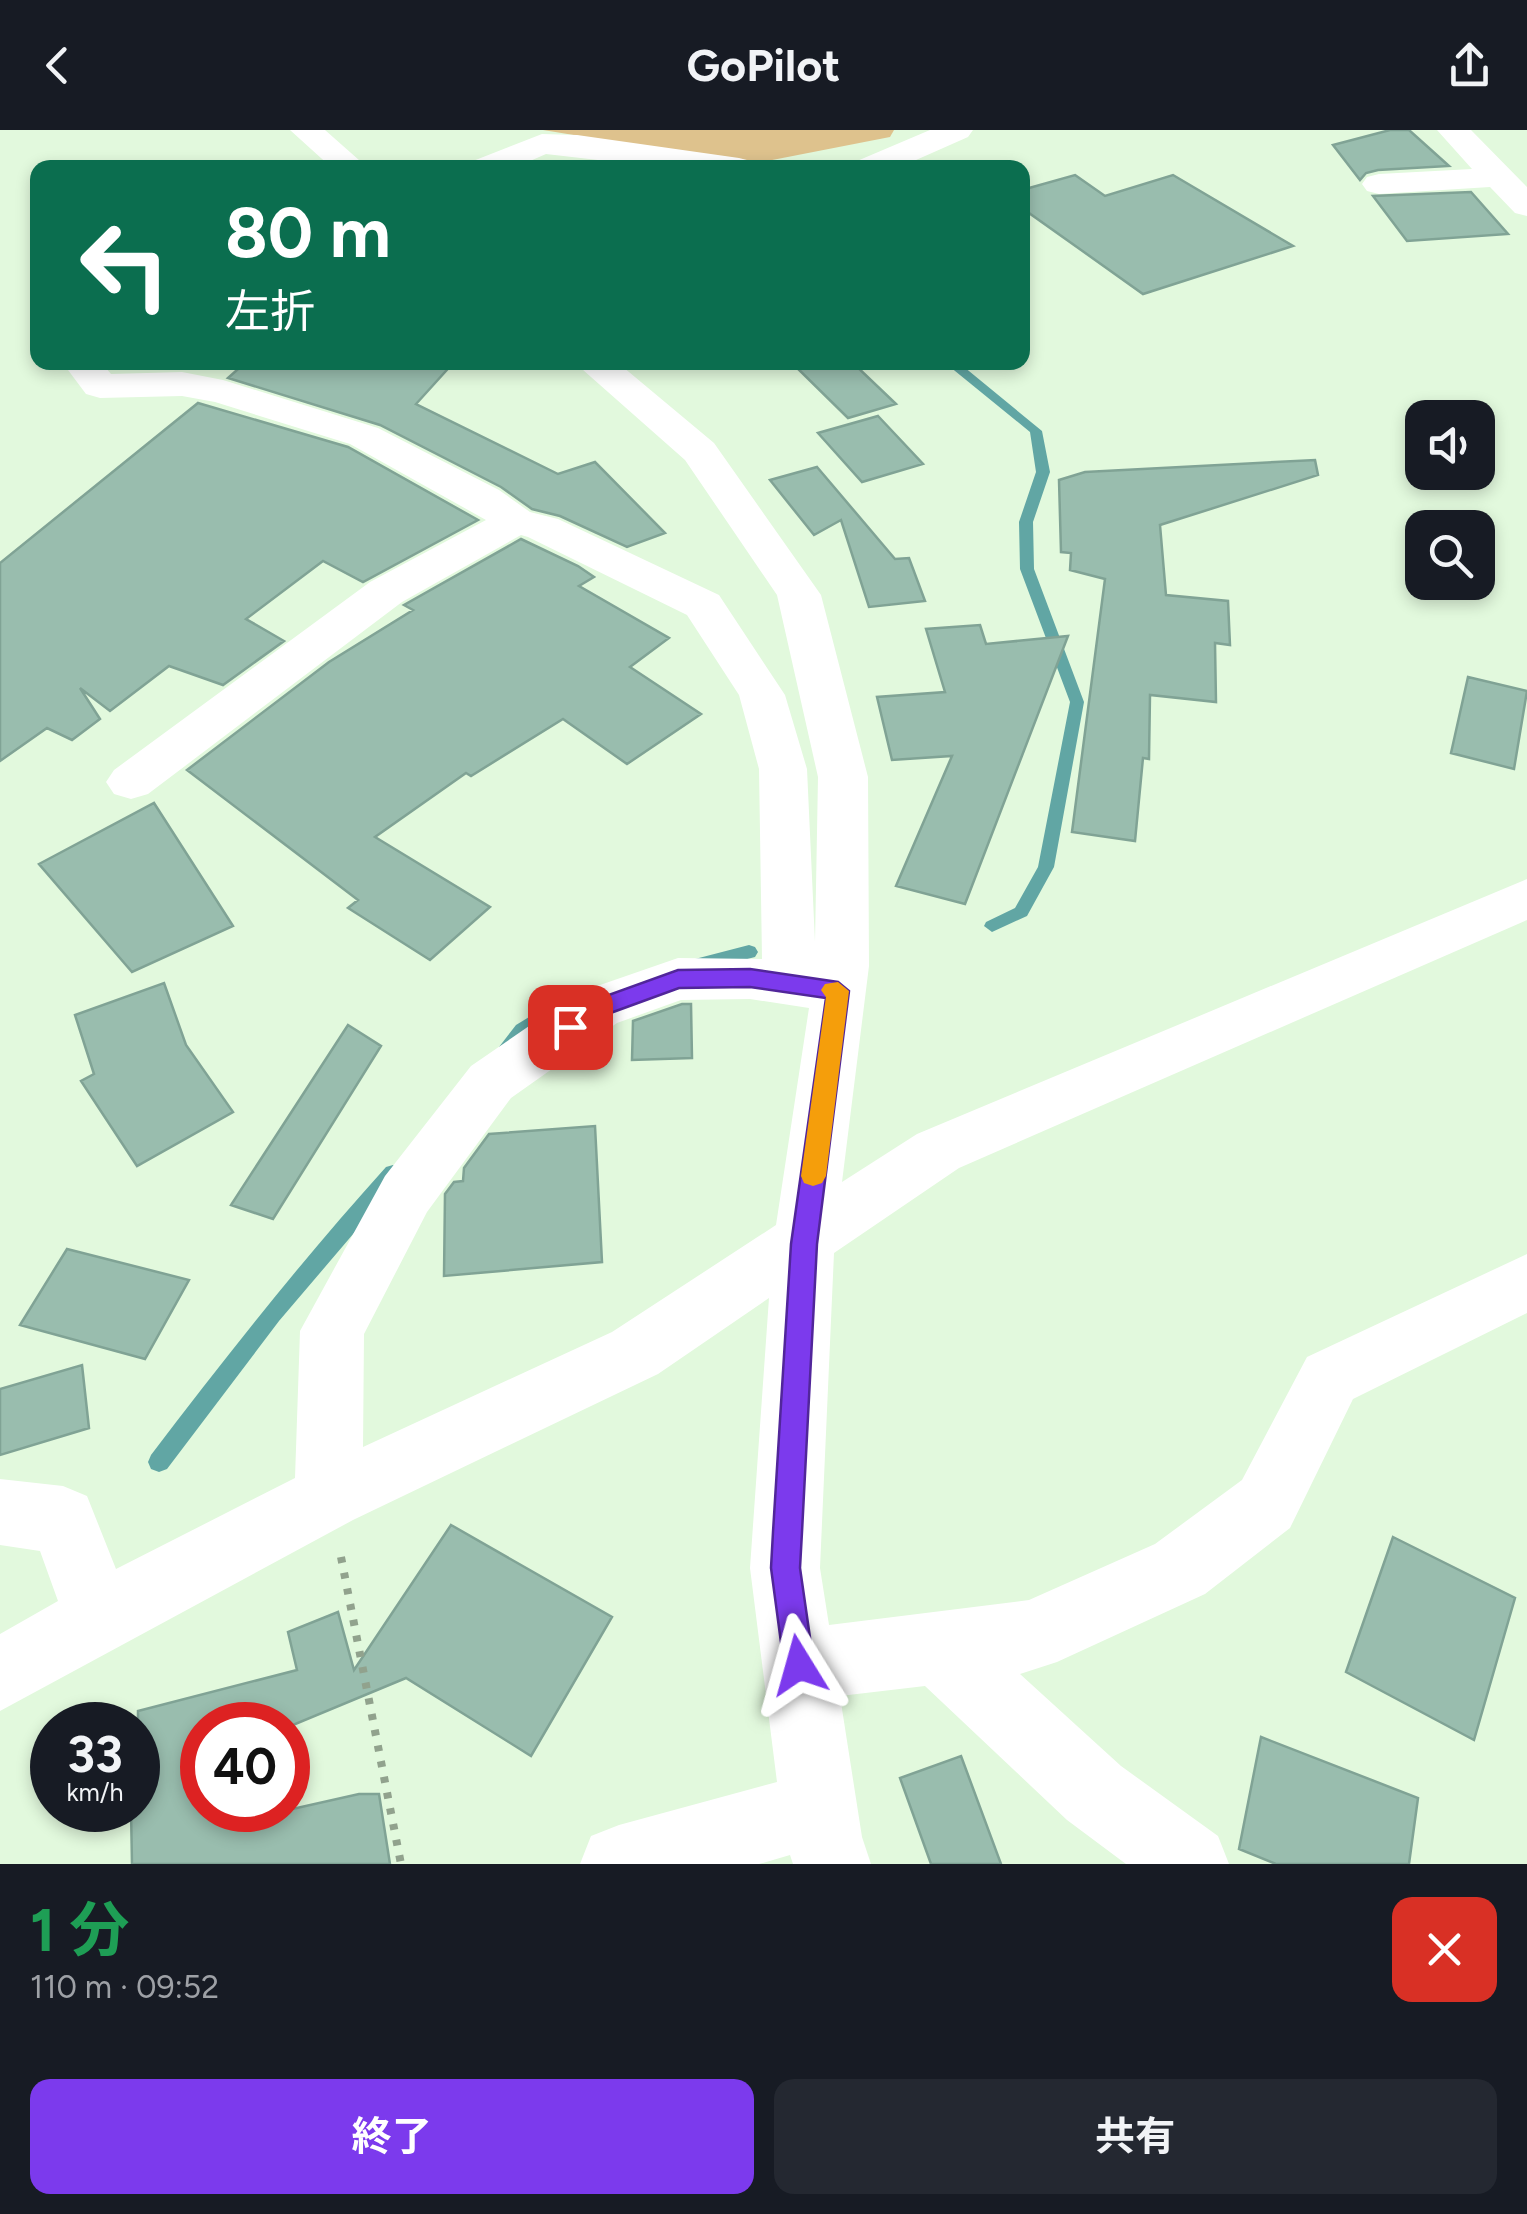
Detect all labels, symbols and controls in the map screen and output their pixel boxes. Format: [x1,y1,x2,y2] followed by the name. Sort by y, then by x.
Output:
[30,38,85,93] icon: back
[687,38,840,92] text: GoPilot
[1442,38,1497,93] icon: share
[225,190,391,275] text: 80 m
[60,200,190,330] icon: left
[225,284,315,338] text: 左折
[1405,400,1495,600] map controls
[1405,400,1495,490] button: sound
[1405,510,1495,600] button: search
[528,985,613,1070] pin
[543,1000,598,1055] icon: arrive
[747,1613,851,1717] position arrow
[180,1702,310,1832] speed limit sign: 40
[67,1724,123,1785] text: 33
[66,1777,124,1807] text: km/h
[30,1894,130,1966] text: 1 分
[1392,1897,1497,2002] button: close
[30,1968,219,2006] text: 110 m · 09:52
[30,2079,754,2194] button: 終了
[774,2079,1497,2194] button: 共有

